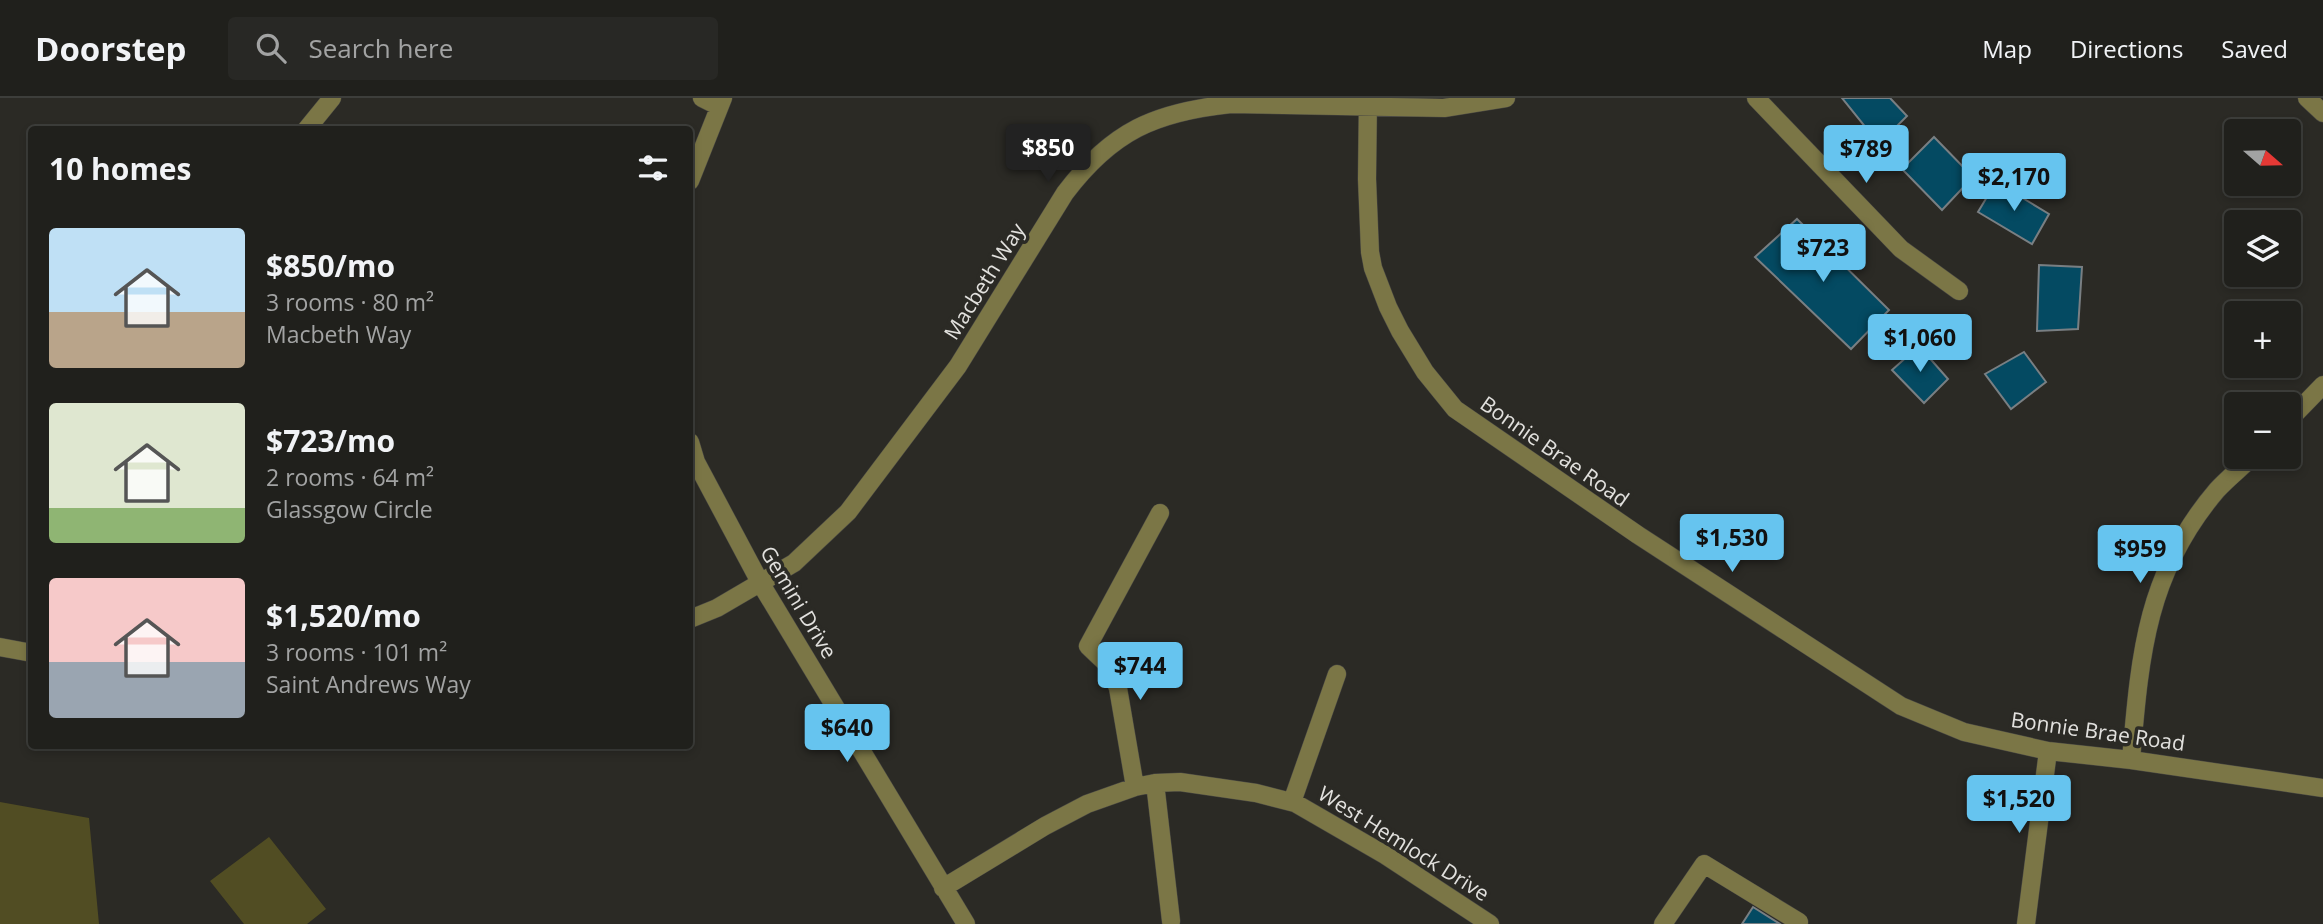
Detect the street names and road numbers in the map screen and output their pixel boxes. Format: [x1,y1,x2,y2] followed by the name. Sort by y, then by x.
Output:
[937,217,1031,345] street label: Macbeth Way
[1475,389,1635,513] street label: Bonnie Brae Road
[754,540,844,664] street label: Gemini Drive
[2009,705,2187,757] street label: Bonnie Brae Road
[1313,779,1495,907] street label: West Hemlock Drive

